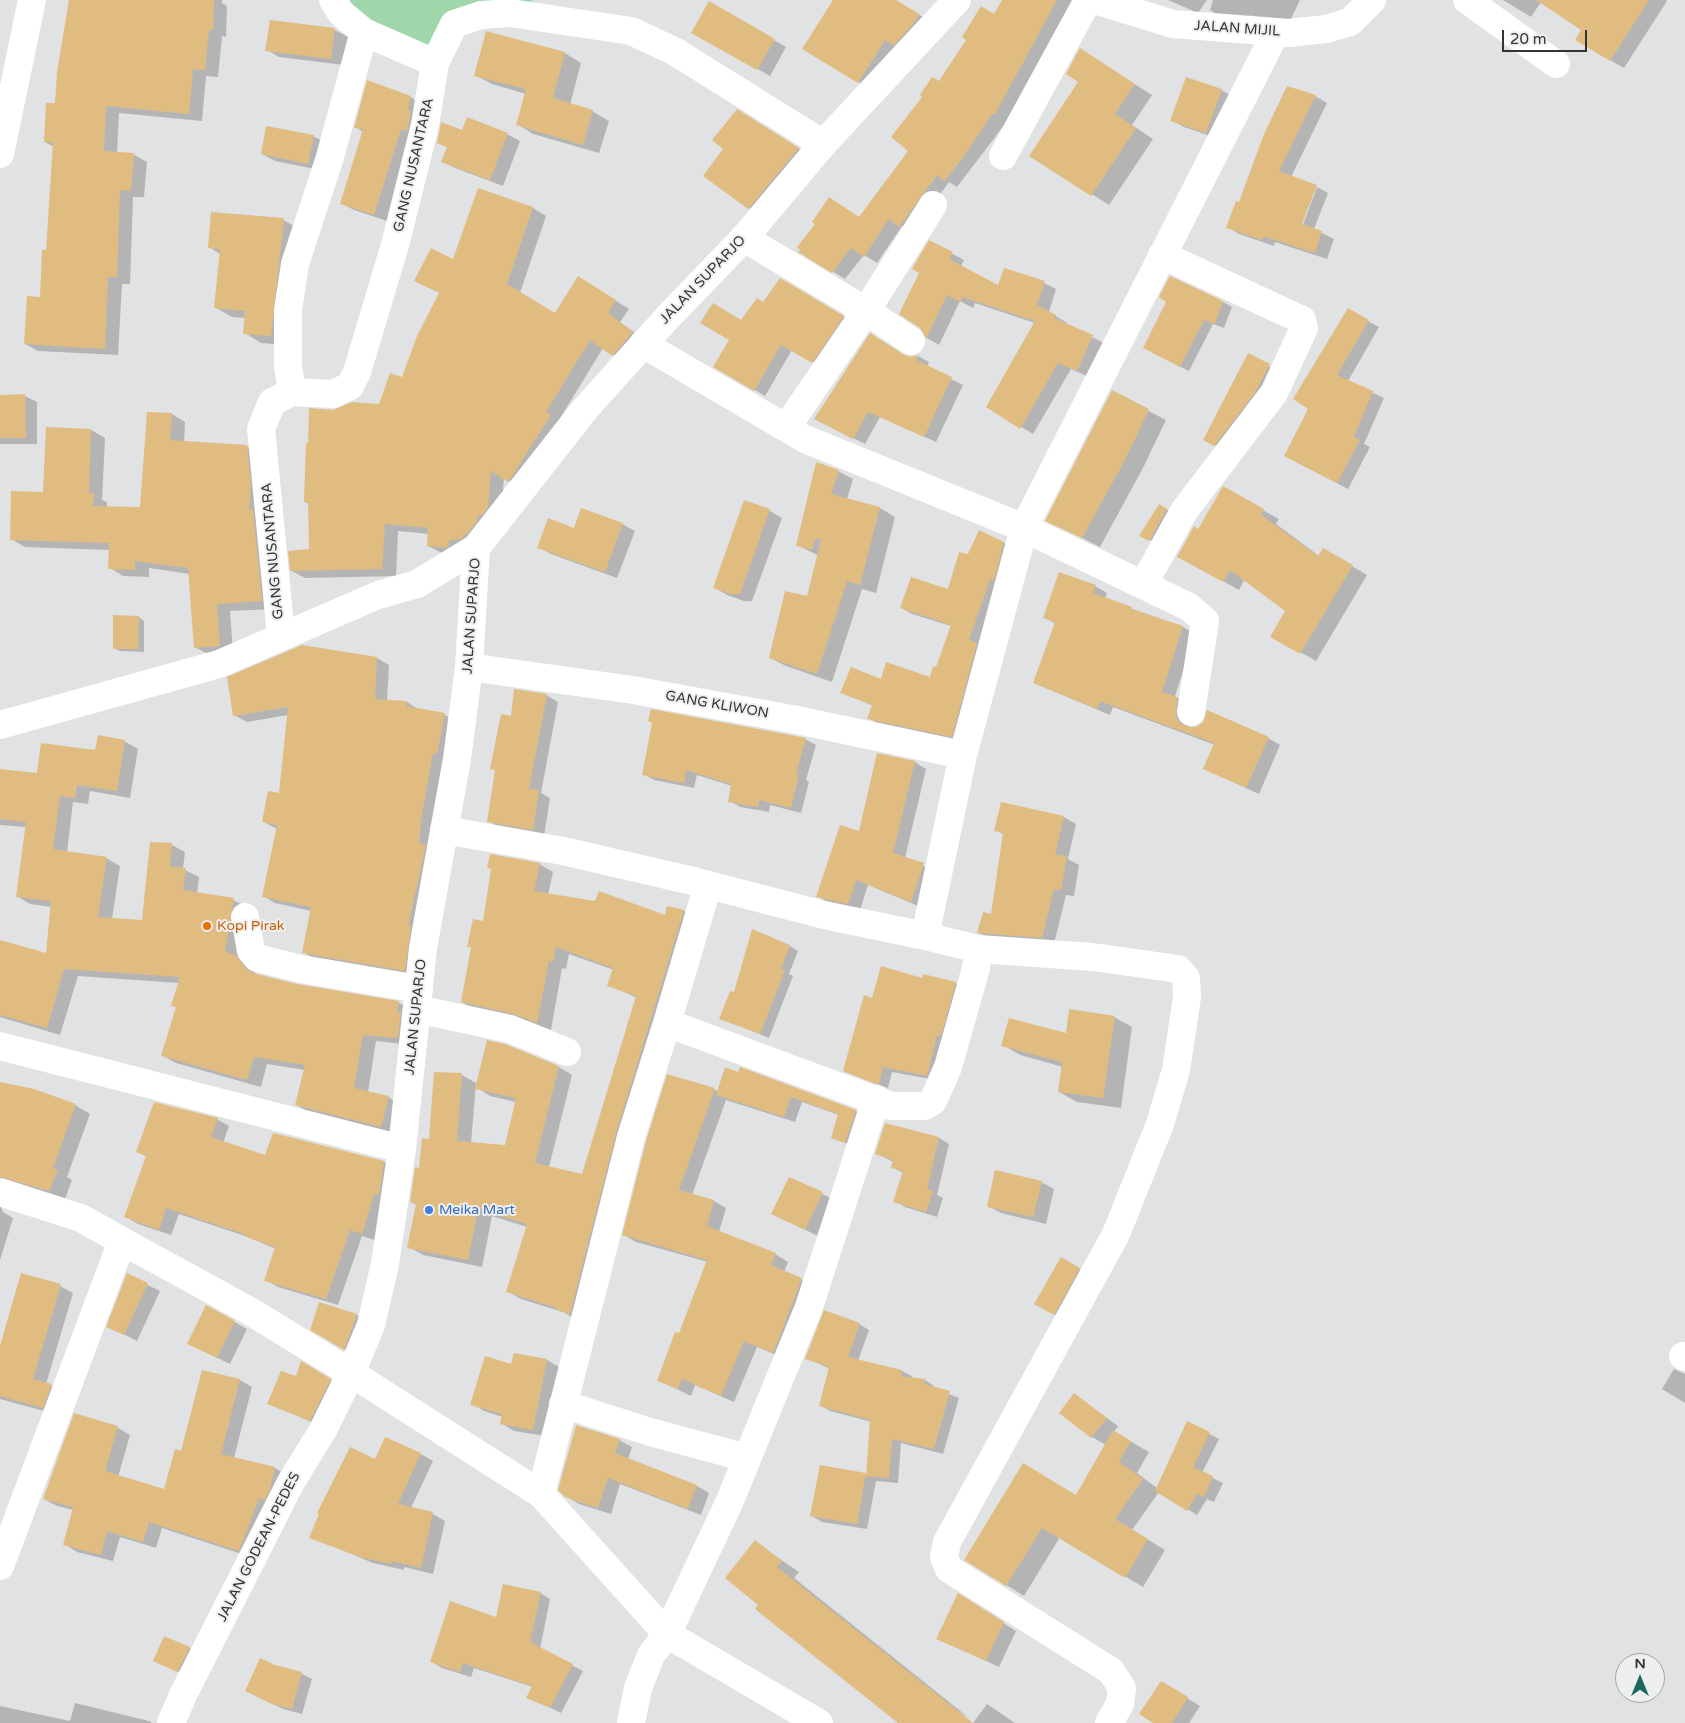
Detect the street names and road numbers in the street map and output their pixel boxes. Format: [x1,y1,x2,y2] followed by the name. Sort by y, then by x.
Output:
[1193,18,1281,40] street label: JALAN MIJIL
[390,96,438,234] street label: GANG NUSANTARA
[657,232,749,328] street label: JALAN SUPARJO
[259,482,287,620] street label: GANG NUSANTARA
[460,557,484,675] street label: JALAN SUPARJO
[664,688,770,722] street label: GANG KLIWON
[402,958,430,1076] street label: JALAN SUPARJO
[214,1470,304,1624] street label: JALAN GODEAN-PEDES

